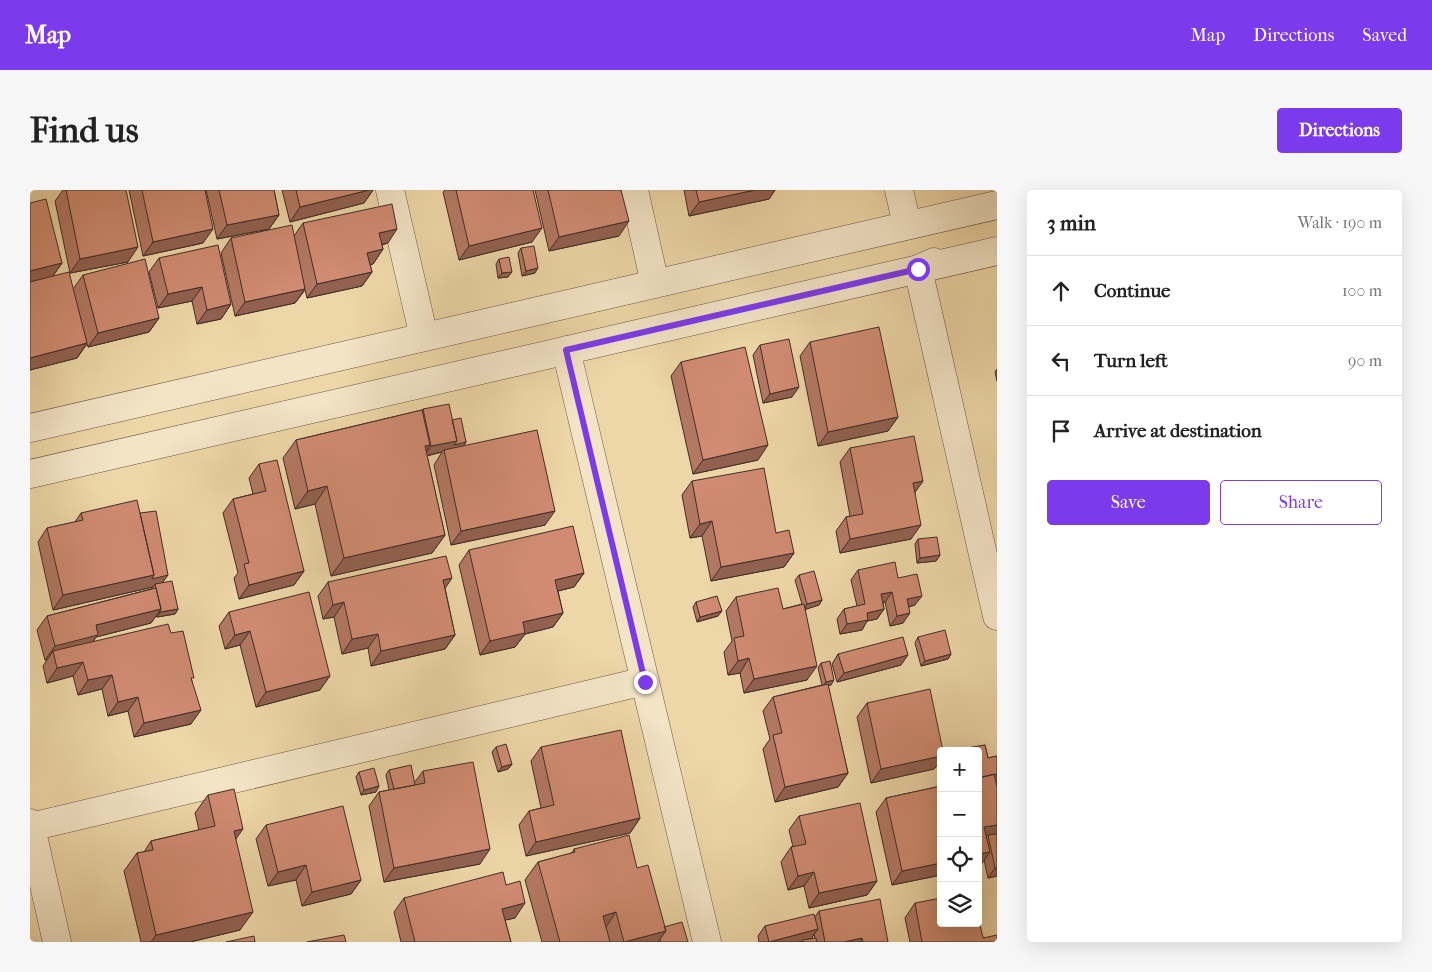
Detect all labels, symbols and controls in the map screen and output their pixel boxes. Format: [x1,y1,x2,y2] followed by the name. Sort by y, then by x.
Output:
[25,21,71,49] text: Map
[1191,25,1225,46] text: Map
[1253,25,1334,46] text: Directions
[1362,25,1407,46] text: Saved
[1277,108,1402,153] button: Directions
[30,110,139,151] text: Find us
[1047,211,1096,235] text: 3 min
[1298,213,1382,232] text: Walk · 190 m
[907,258,930,281] route start
[1047,277,1075,305] icon: ahead
[1094,280,1170,302] text: Continue
[1342,281,1382,300] text: 100 m
[1047,347,1075,375] icon: left
[1094,350,1168,372] text: Turn left
[1348,351,1382,370] text: 90 m
[1047,417,1075,445] icon: arrive
[1094,420,1262,442] text: Arrive at destination
[1047,480,1210,525] button: Save
[1220,480,1382,525] button: Share
[634,671,657,694] route end
[937,747,982,927] map controls
[937,747,982,792] button: +
[937,792,982,837] button: −
[937,837,982,882] button: locate
[937,882,982,927] button: layers

